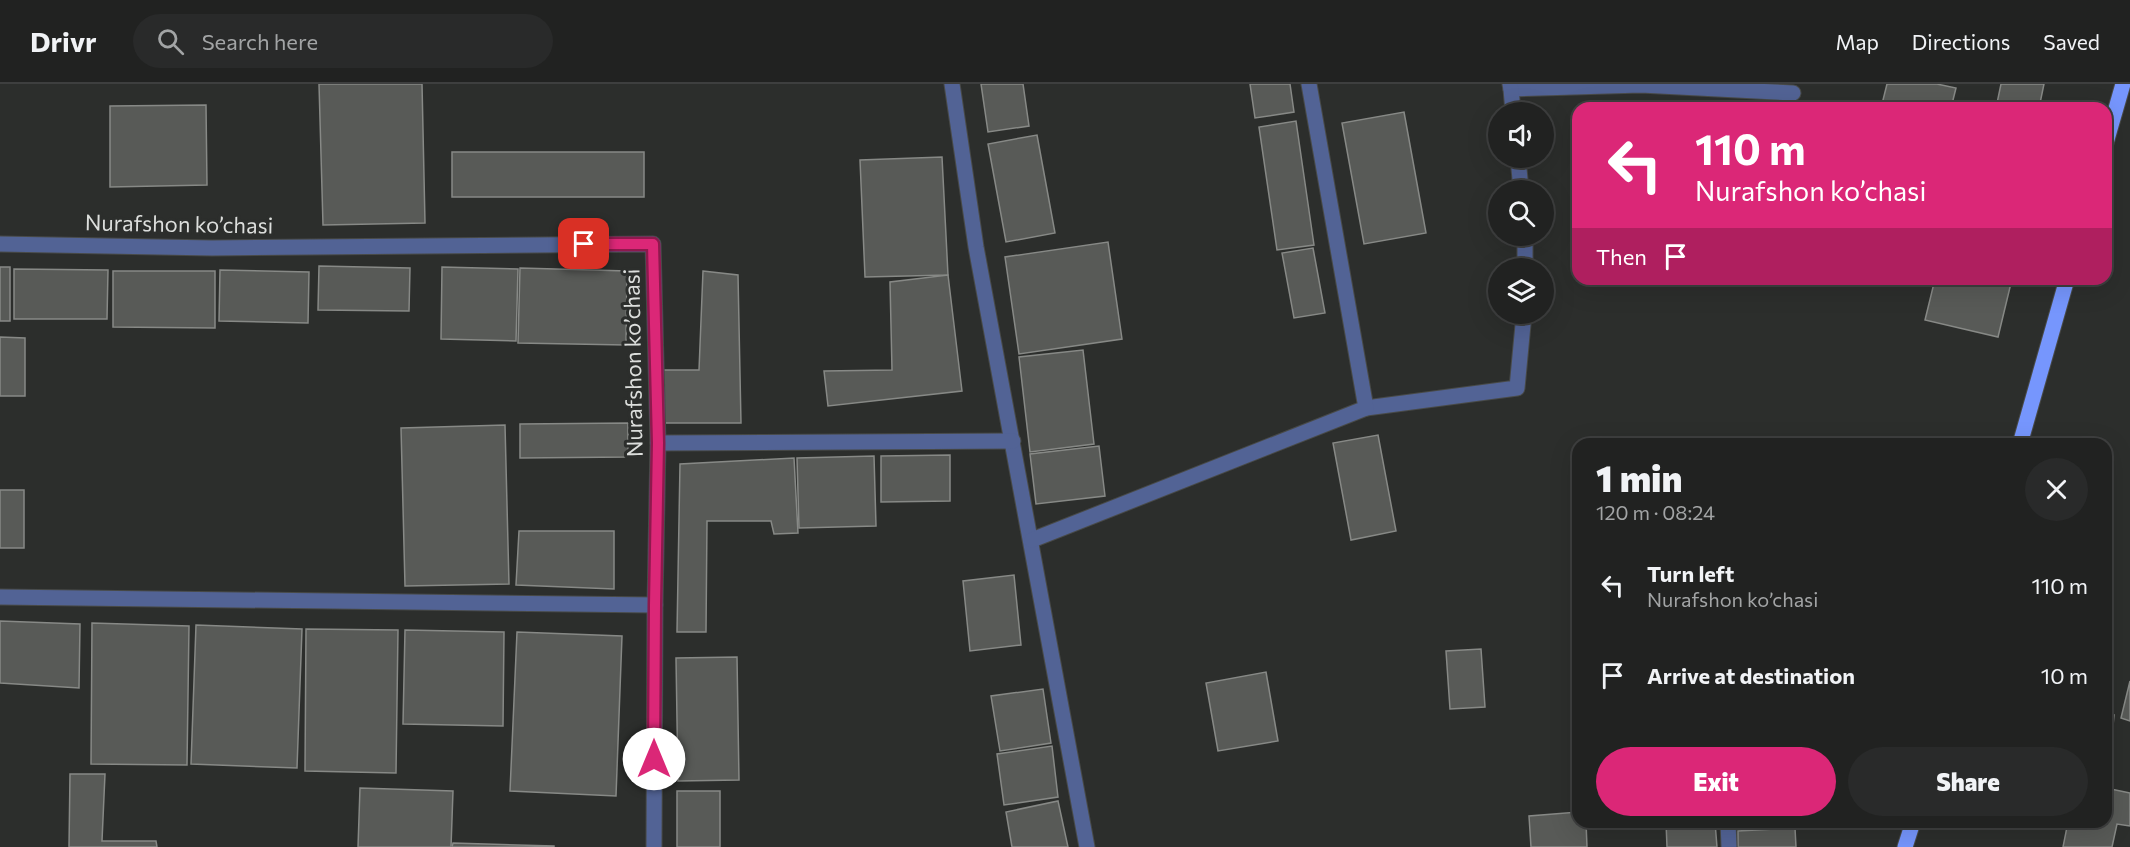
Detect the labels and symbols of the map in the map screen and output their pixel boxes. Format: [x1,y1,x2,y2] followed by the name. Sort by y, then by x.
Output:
[85,208,273,239] street label: Nurafshon ko’chasi
[558,218,609,269] pin
[617,269,648,457] street label: Nurafshon ko’chasi
[622,727,686,791] position arrow

